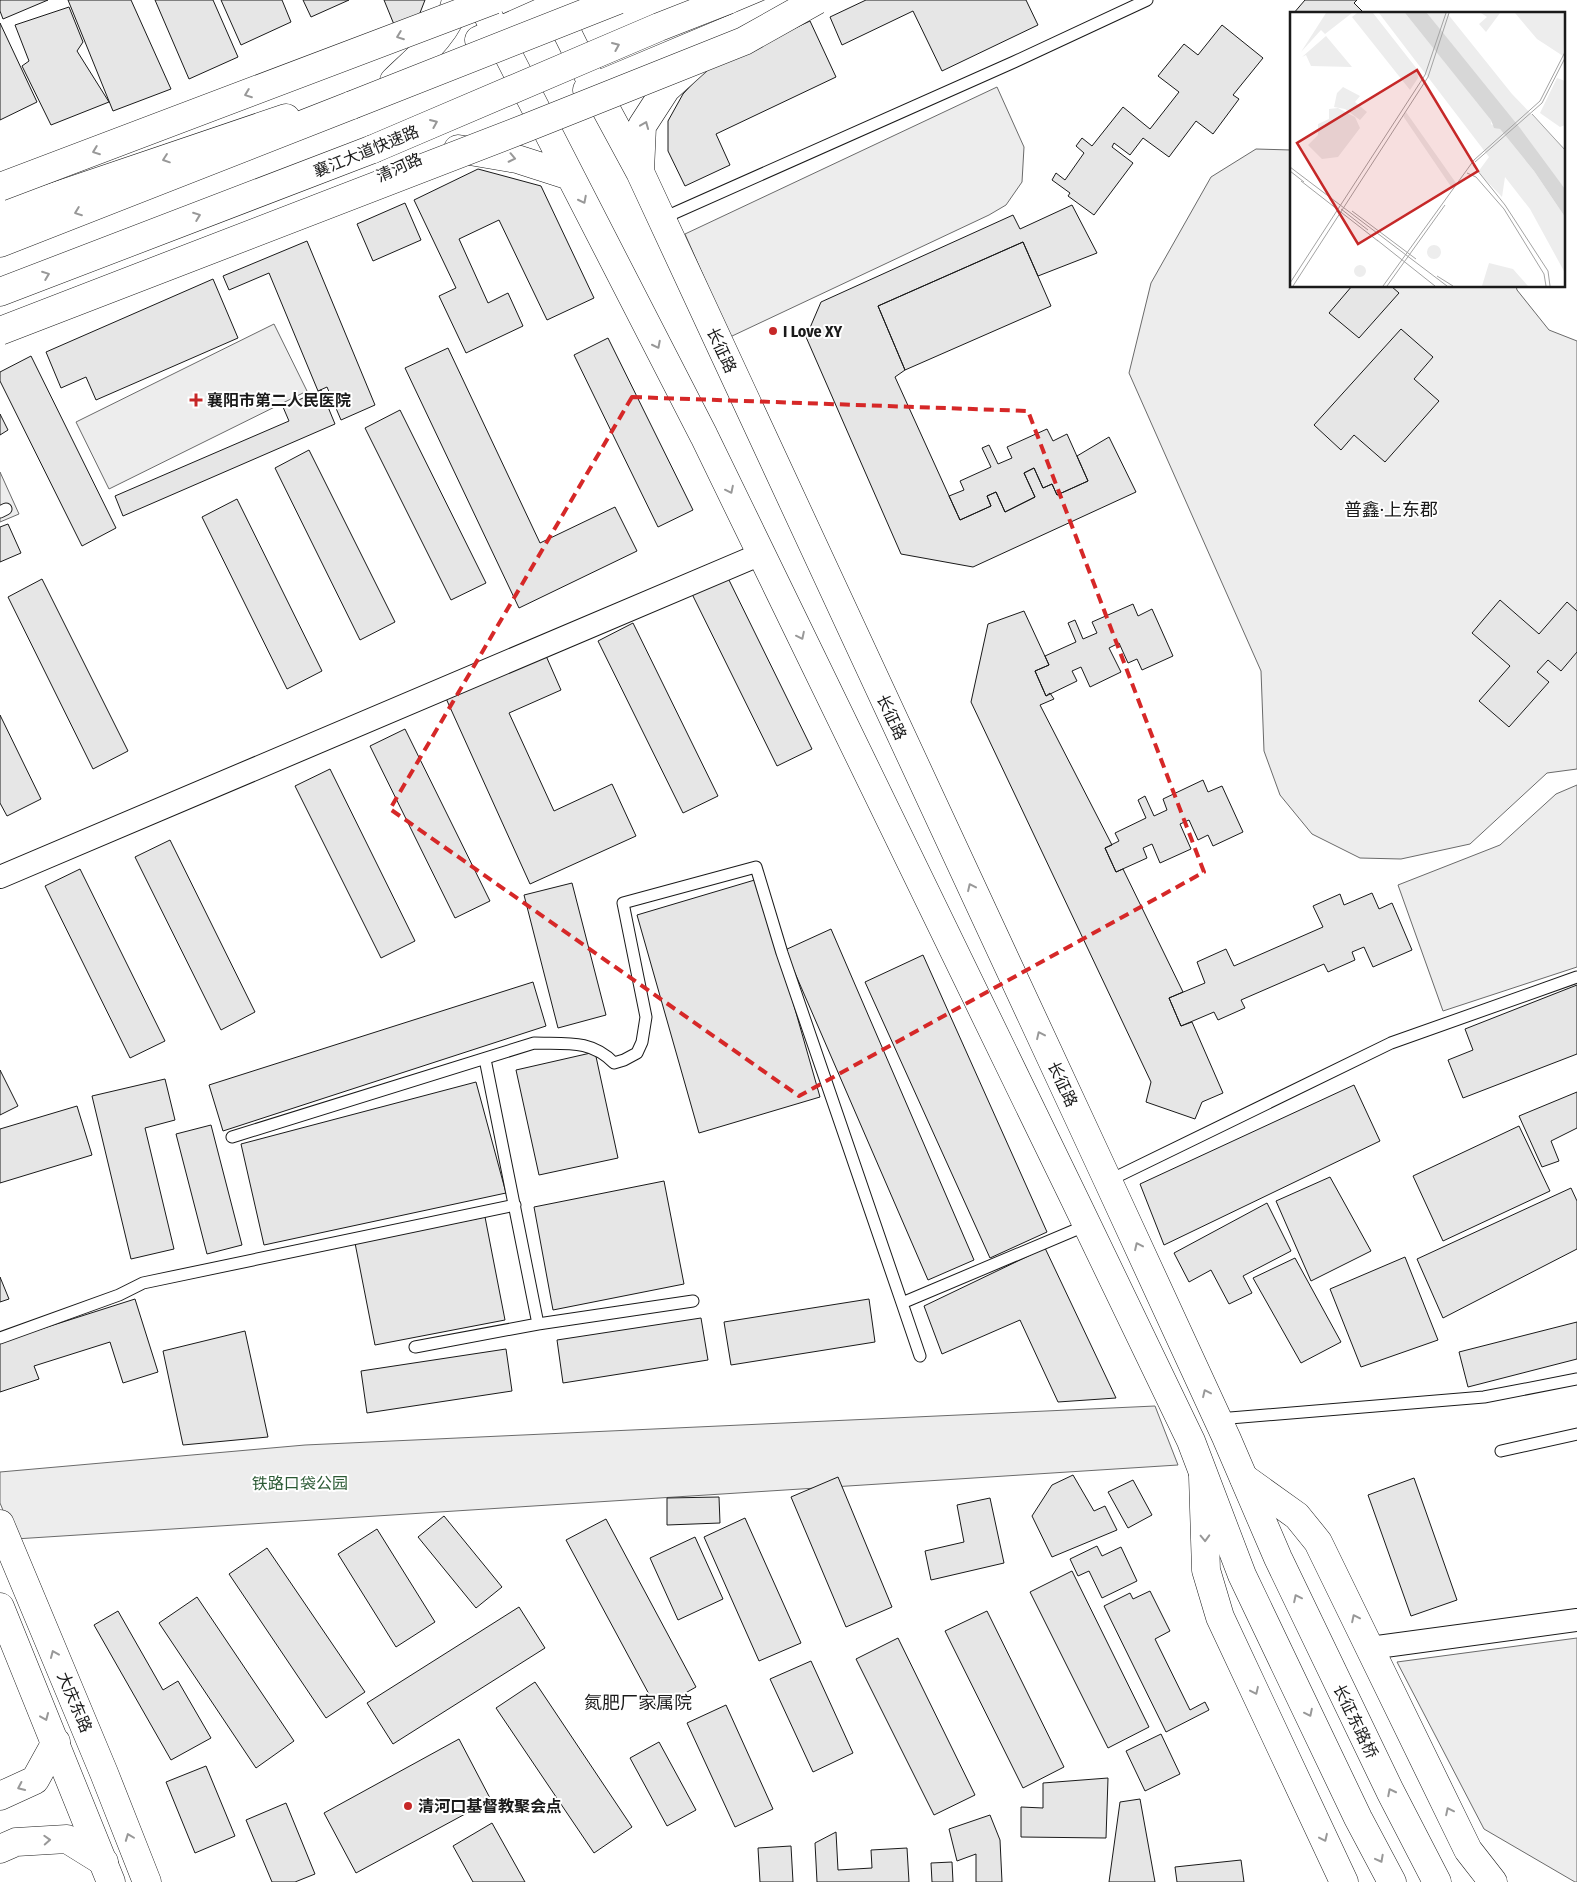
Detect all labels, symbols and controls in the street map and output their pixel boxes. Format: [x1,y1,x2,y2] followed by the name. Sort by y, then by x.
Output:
[1290,12,1564,288] inset map
[396,30,404,40] one-way arrow
[611,41,620,52] one-way arrow
[244,88,252,98] one-way arrow
[429,119,438,129] one-way arrow
[639,121,649,130] one-way arrow
[311,122,422,181] street label: 襄江大道快速路
[92,145,101,155] one-way arrow
[373,149,425,186] street label: 清河路
[162,153,171,163] one-way arrow
[507,153,516,163] one-way arrow
[577,195,587,204] one-way arrow
[75,207,83,217] one-way arrow
[192,212,201,223] one-way arrow
[41,270,49,280] one-way arrow
[783,322,842,341] place label: I Love XY
[703,324,740,376] street label: 长征路
[767,325,779,337] marker: I Love XY
[651,339,661,348] one-way arrow
[207,391,351,410] place label: 襄阳市第二人民医院
[189,393,203,407] marker: 襄阳市第二人民医院
[724,485,734,494] one-way arrow
[1344,499,1438,521] district label: 普鑫·上东郡
[795,631,805,640] one-way arrow
[873,691,910,743] street label: 长征路
[967,883,977,892] one-way arrow
[1036,1031,1046,1040] one-way arrow
[1044,1058,1081,1110] street label: 长征路
[1134,1242,1144,1251] one-way arrow
[1201,1389,1212,1398] one-way arrow
[252,1474,348,1493] park label: 铁路口袋公园
[1200,1534,1210,1542] one-way arrow
[1293,1595,1303,1604] one-way arrow
[1351,1614,1361,1623] one-way arrow
[50,1650,61,1659] one-way arrow
[53,1669,96,1735] street label: 大庆东路
[1329,1681,1382,1761] street label: 长征东路桥
[1248,1686,1259,1695] one-way arrow
[584,1692,692,1714] district label: 氮肥厂家属院
[1302,1708,1313,1717] one-way arrow
[39,1712,50,1721] one-way arrow
[17,1780,26,1791] one-way arrow
[1387,1788,1397,1797] one-way arrow
[418,1797,562,1816] place label: 清河口基督教聚会点
[402,1800,414,1812] marker: 清河口基督教聚会点
[1445,1807,1456,1816] one-way arrow
[125,1833,135,1841] one-way arrow
[1318,1833,1328,1842] one-way arrow
[44,1835,52,1846] one-way arrow
[1374,1854,1384,1863] one-way arrow

